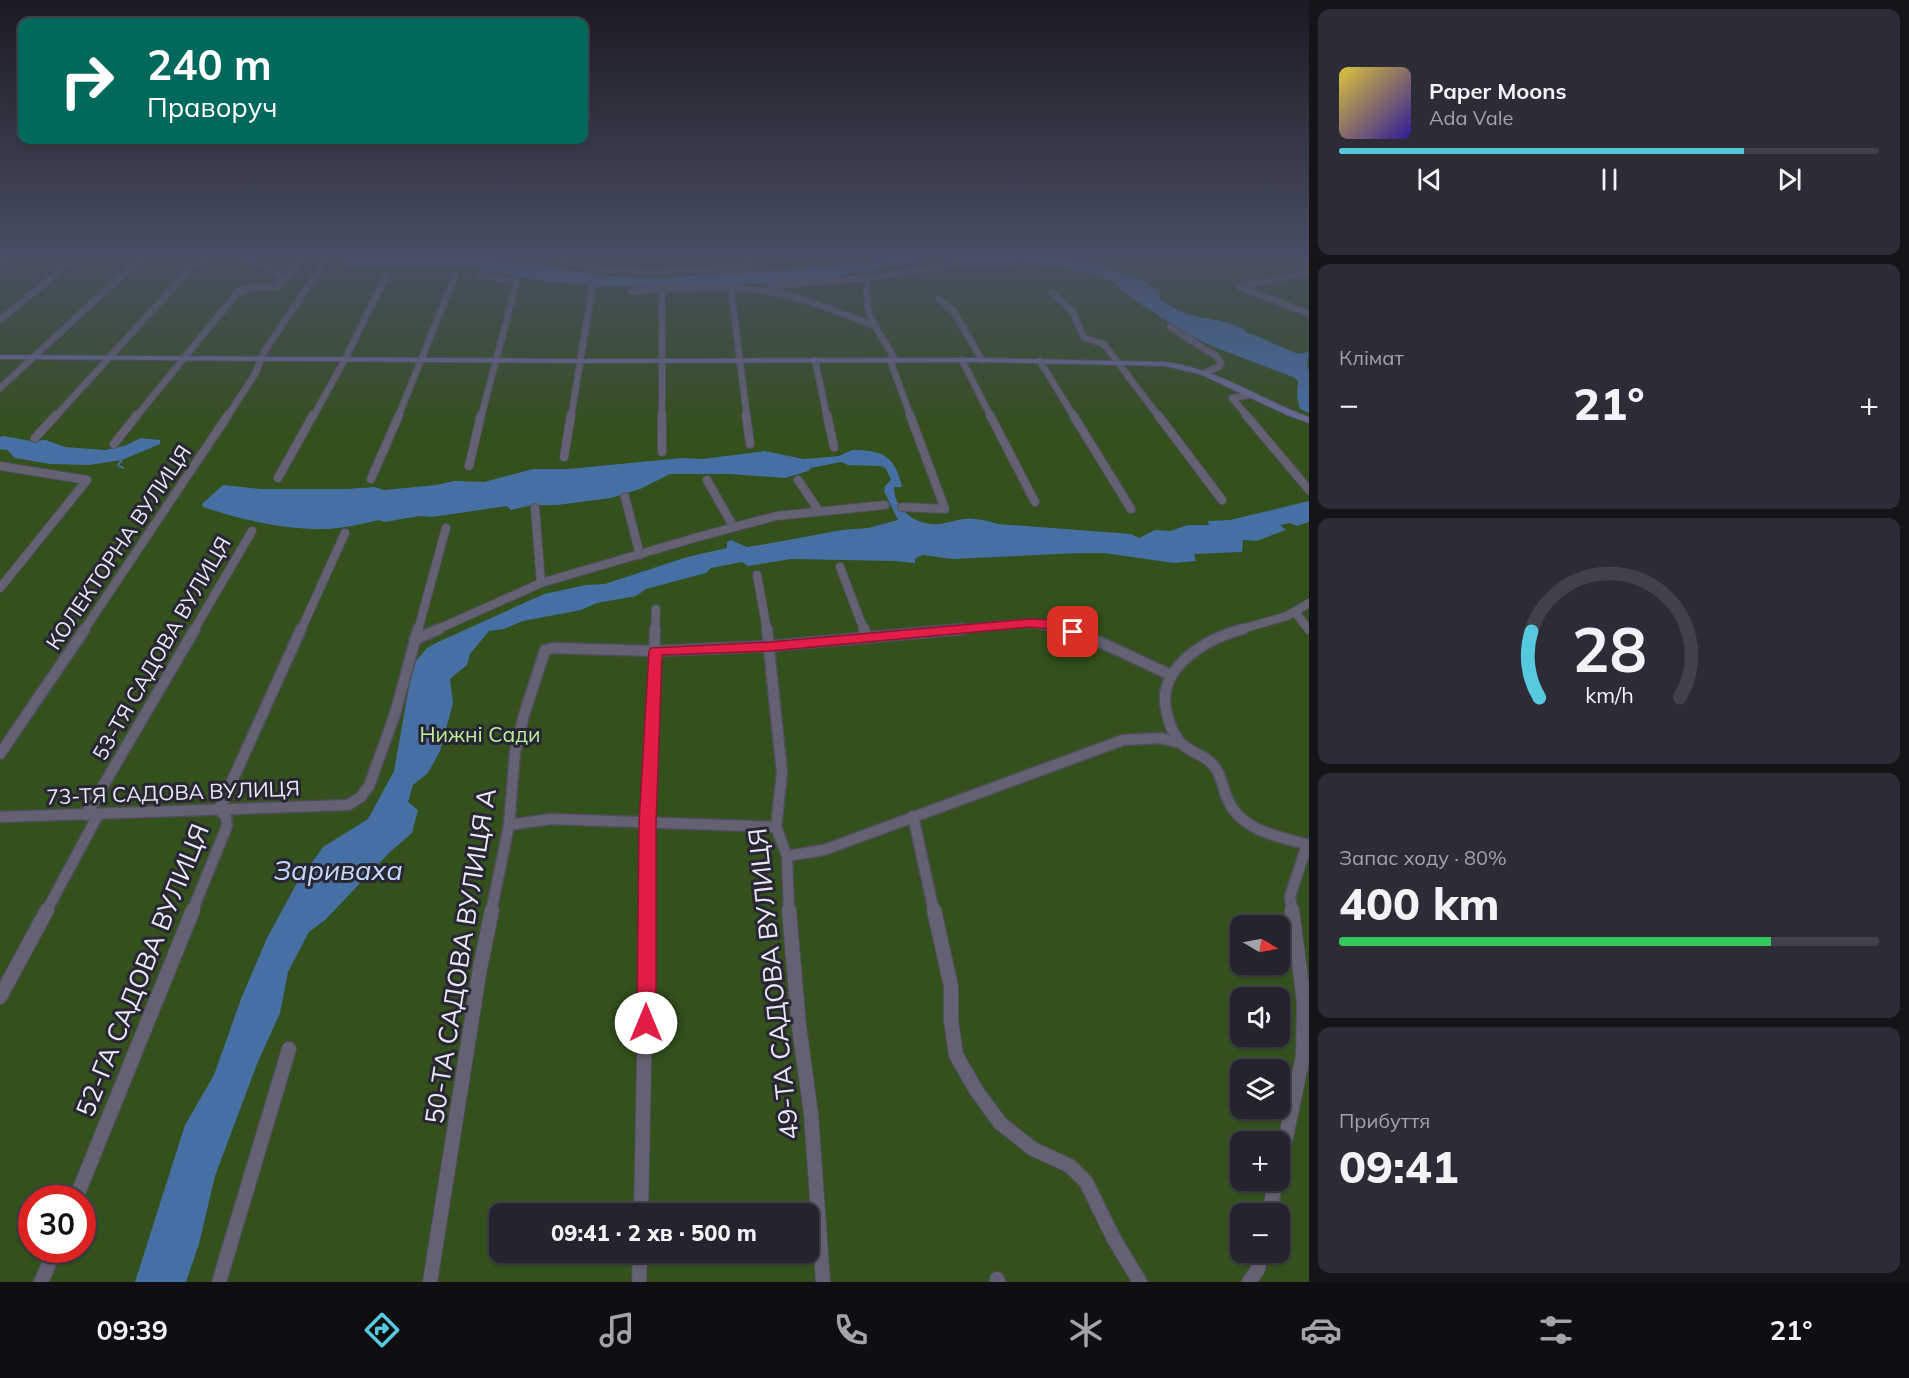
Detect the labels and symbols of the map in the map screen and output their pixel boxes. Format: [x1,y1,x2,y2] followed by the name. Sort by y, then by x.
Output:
[40,440,196,654] street label: КОЛЕКТОРНА ВУЛИЦЯ
[86,532,236,764] street label: 53-ТЯ САДОВА ВУЛИЦЯ
[1047,606,1098,657] pin
[419,721,541,747] park label: Нижні Сади
[46,775,300,809] street label: 73-ТЯ САДОВА ВУЛИЦЯ
[417,786,503,1126] street label: 50-ТА САДОВА ВУЛИЦЯ А
[68,819,216,1121] street label: 52-ГА САДОВА ВУЛИЦЯ
[740,826,806,1142] street label: 49-ТА САДОВА ВУЛИЦЯ
[273,853,403,887] water label: Зариваха
[1230,915,1290,975] north arrow
[614,991,678,1055] position arrow
[18,1185,96,1263] speed limit sign: 30

